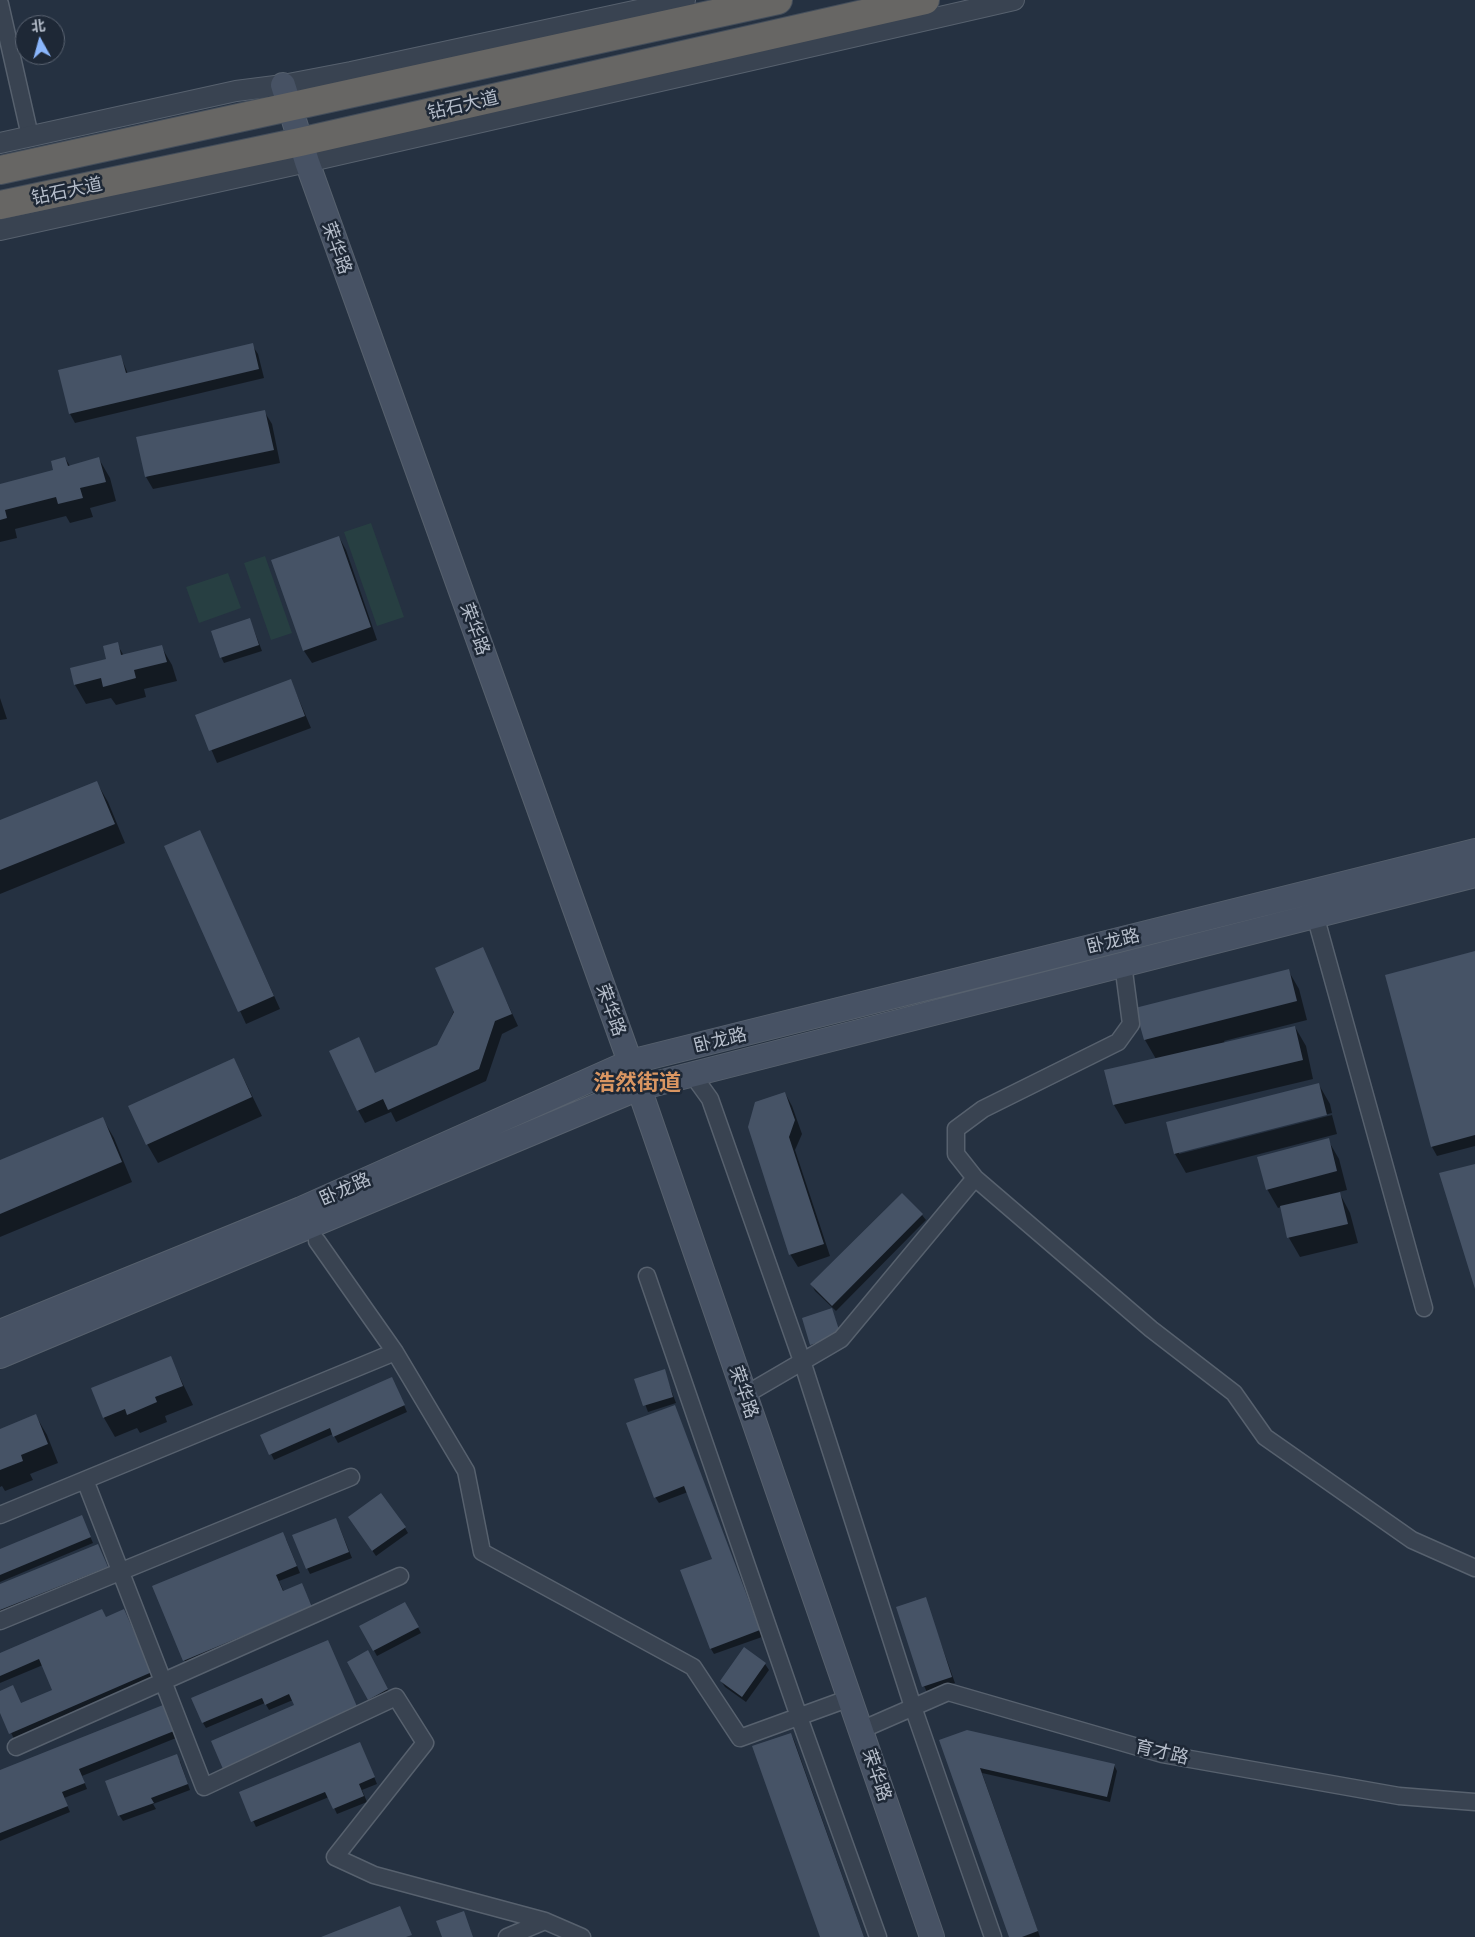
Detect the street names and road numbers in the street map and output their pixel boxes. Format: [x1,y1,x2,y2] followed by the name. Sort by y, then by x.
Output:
[425,86,501,124] street label: 钻石大道
[30,173,104,209] street label: 钻石大道
[318,219,356,277] street label: 荣华路
[456,600,494,658] street label: 荣华路
[1084,924,1142,958] street label: 卧龙路
[592,981,630,1039] street label: 荣华路
[691,1023,749,1057] street label: 卧龙路
[316,1168,374,1210] street label: 卧龙路
[725,1363,763,1421] street label: 荣华路
[1133,1735,1191,1769] street label: 育才路
[858,1746,896,1804] street label: 荣华路

